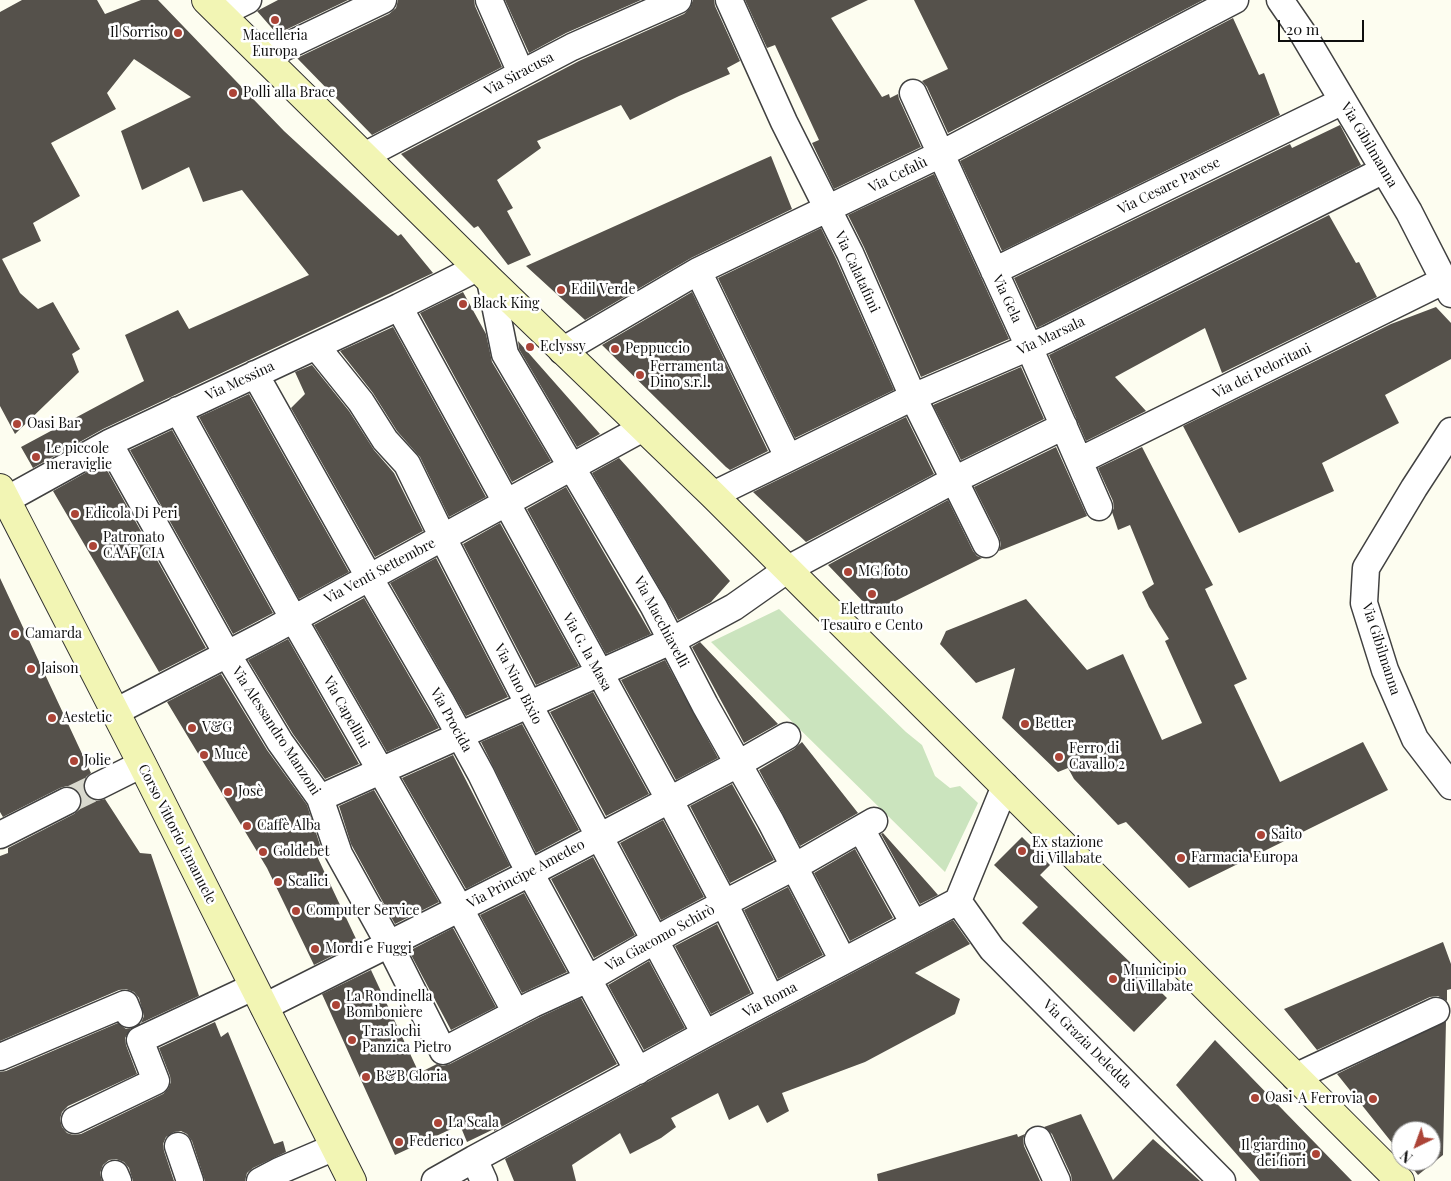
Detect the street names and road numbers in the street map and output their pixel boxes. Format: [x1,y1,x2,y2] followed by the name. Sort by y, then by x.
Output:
[481,49,557,99] street label: Via Siracusa
[1337,100,1401,190] street label: Via Gibilmanna
[866,154,930,196] street label: Via Cefalù
[1115,154,1223,218] street label: Via Cesare Pavese
[831,229,883,315] street label: Via Calatafimi
[989,272,1025,326] street label: Via Gela
[1015,313,1087,359] street label: Via Marsala
[1210,340,1314,402] street label: Via dei Peloritani
[203,358,277,404] street label: Via Messina
[322,535,438,607] street label: Via Venti Settembre
[630,574,692,670] street label: Via Macchiavelli
[1358,601,1404,697] street label: Via Gibilmanna
[559,610,615,694] street label: Via G. la Masa
[491,641,545,727] street label: Via Nino Bixio
[228,663,324,799] street label: Via Alessandro Manzoni
[319,673,373,751] street label: Via Capellini
[426,685,476,755] street label: Via Procida
[134,761,220,907] street label: Corso Vittorio Emanuele
[464,836,588,912] street label: Via Principe Amedeo
[602,901,718,975] street label: Via Giacomo Schirò
[740,979,800,1021] street label: Via Roma
[1039,996,1135,1092] street label: Via Grazia Deledda

